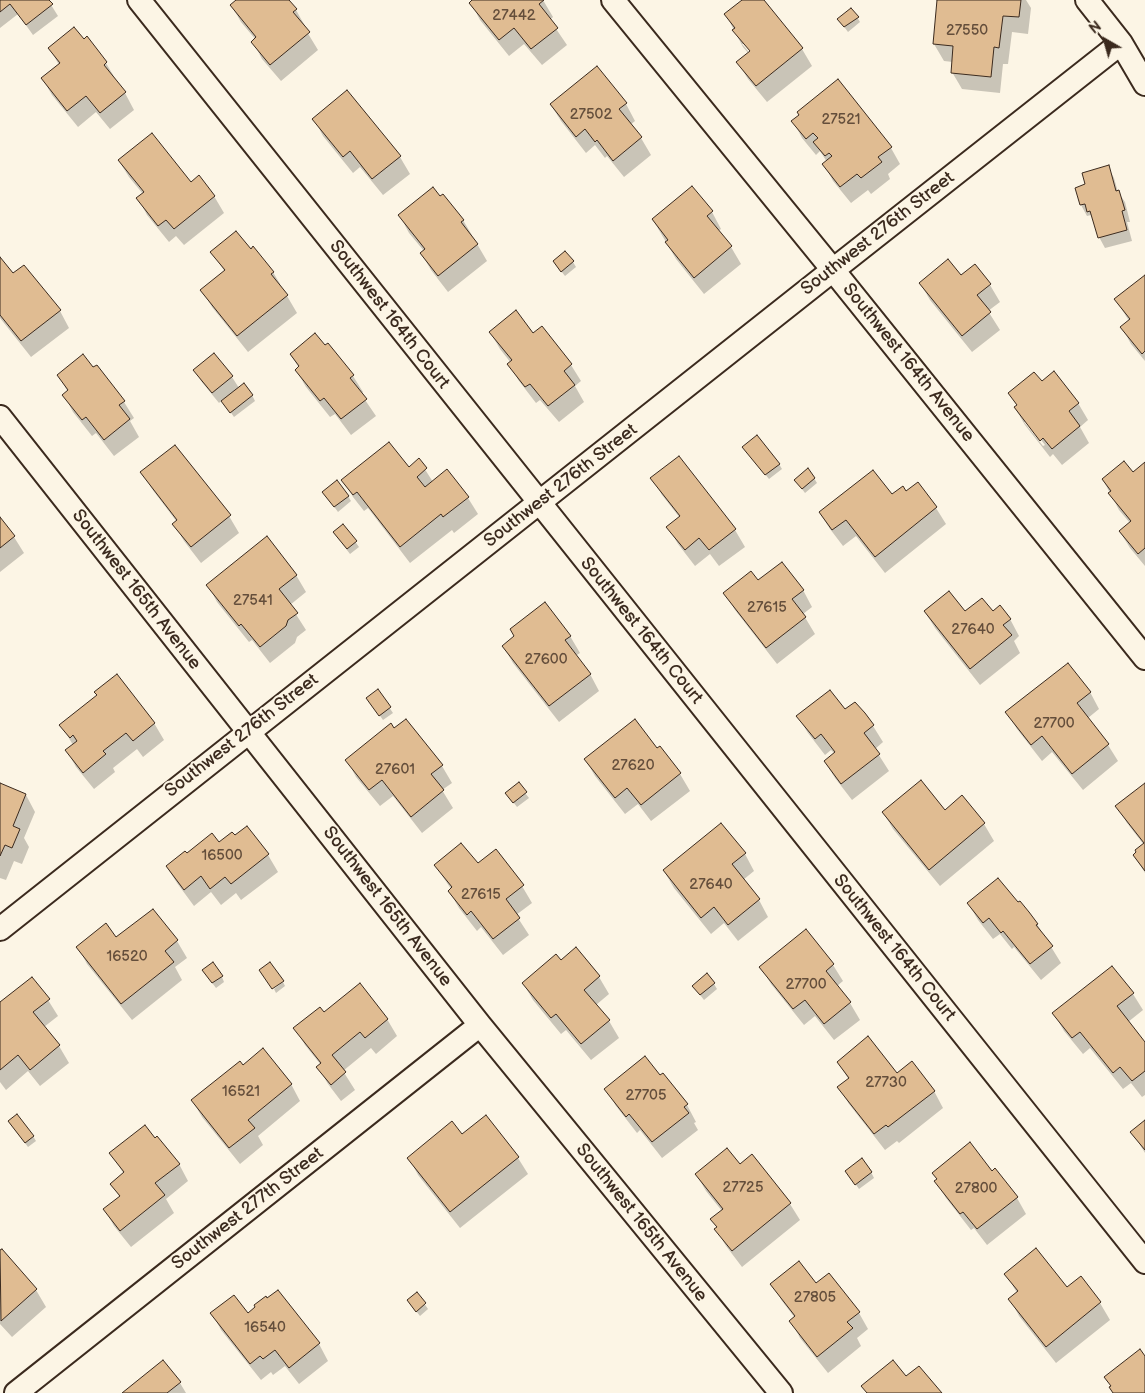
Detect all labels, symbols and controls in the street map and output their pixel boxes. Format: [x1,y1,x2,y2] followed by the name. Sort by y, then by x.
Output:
[492,7,536,25] house number: 27442
[1080,15,1130,65] north arrow
[1086,18,1105,38] text: N
[946,22,988,40] house number: 27550
[570,106,612,124] house number: 27502
[821,111,861,129] house number: 27521
[797,167,959,301] street label: Southwest 276th Street
[324,236,454,394] street label: Southwest 164th Court
[837,279,979,447] street label: Southwest 164th Avenue
[480,419,642,553] street label: Southwest 276th Street
[67,506,205,674] street label: Southwest 165th Avenue
[575,553,707,709] street label: Southwest 164th Court
[233,592,273,610] house number: 27541
[747,599,787,617] house number: 27615
[951,621,995,639] house number: 27640
[524,651,568,669] house number: 27600
[161,669,323,803] street label: Southwest 276th Street
[1033,715,1075,733] house number: 27700
[611,757,655,775] house number: 27620
[375,761,415,779] house number: 27601
[318,823,456,991] street label: Southwest 165th Avenue
[201,847,243,865] house number: 16500
[828,870,960,1026] street label: Southwest 164th Court
[689,876,733,894] house number: 27640
[461,886,501,904] house number: 27615
[106,948,148,966] house number: 16520
[785,976,827,994] house number: 27700
[865,1074,907,1092] house number: 27730
[222,1083,260,1101] house number: 16521
[626,1087,666,1105] house number: 27705
[571,1140,711,1306] street label: Southwest 165th Avenue
[168,1143,328,1275] street label: Southwest 277th Street
[722,1179,764,1197] house number: 27725
[955,1180,997,1198] house number: 27800
[794,1289,836,1307] house number: 27805
[244,1319,286,1337] house number: 16540

